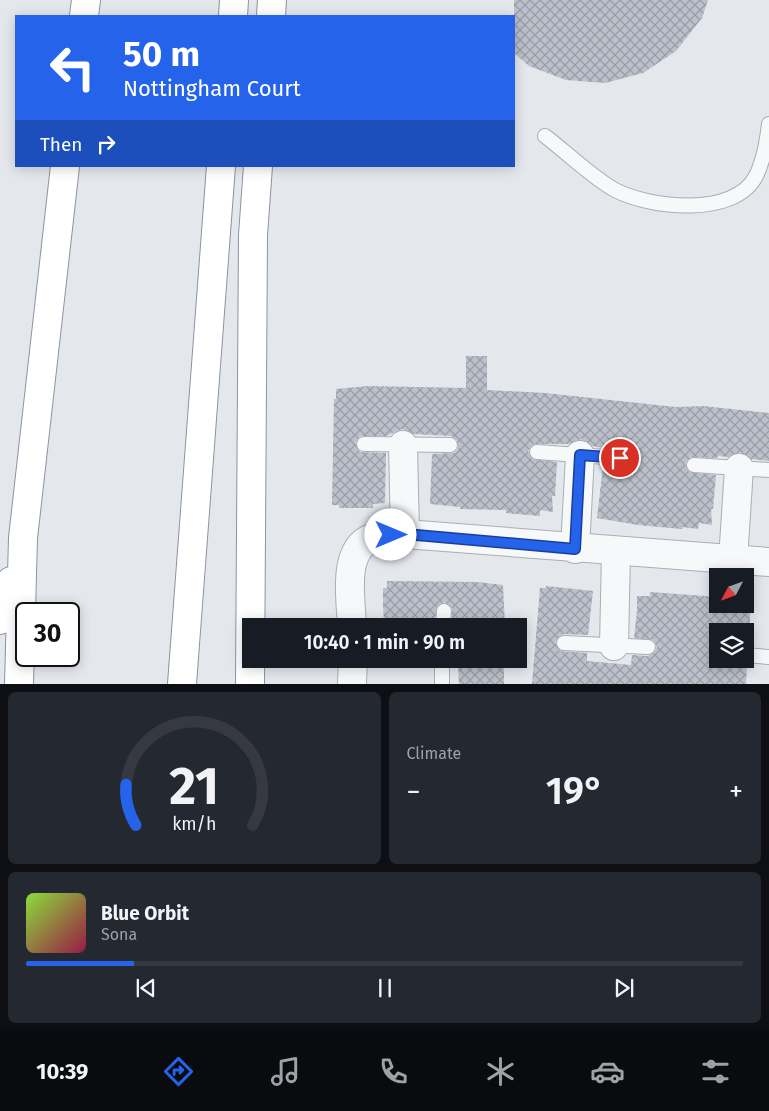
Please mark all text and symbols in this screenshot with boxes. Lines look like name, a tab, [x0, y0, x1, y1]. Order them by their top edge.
text: 50 m	[123, 33, 200, 75]
icon: left	[40, 35, 105, 100]
text: Nottingham Court	[123, 75, 301, 102]
icon: right	[92, 130, 120, 158]
text: Then	[40, 133, 82, 156]
pin	[599, 437, 641, 479]
icon: arrive	[606, 444, 634, 472]
position arrow	[364, 508, 416, 560]
north arrow	[709, 568, 754, 612]
map controls	[709, 568, 754, 668]
speed limit sign: 30	[15, 602, 80, 667]
button: layers	[709, 623, 754, 668]
text: 10:40 · 1 min · 90 m	[304, 631, 465, 654]
text: Climate	[407, 744, 461, 763]
text: 21	[169, 755, 219, 818]
text: 19°	[546, 768, 604, 814]
text: −	[407, 775, 421, 808]
text: +	[729, 775, 743, 808]
text: km/h	[172, 813, 216, 835]
text: Blue Orbit	[101, 902, 189, 925]
text: Sona	[101, 925, 137, 944]
icon: previous	[132, 974, 160, 1002]
icon: pause	[371, 974, 399, 1002]
icon: next	[610, 974, 638, 1002]
icon: directions	[161, 1054, 196, 1089]
icon: music	[268, 1054, 303, 1089]
icon: phone	[376, 1054, 411, 1089]
icon: climate	[483, 1054, 518, 1089]
icon: car	[590, 1054, 625, 1089]
icon: filters	[698, 1054, 733, 1089]
text: 10:39	[36, 1058, 88, 1085]

